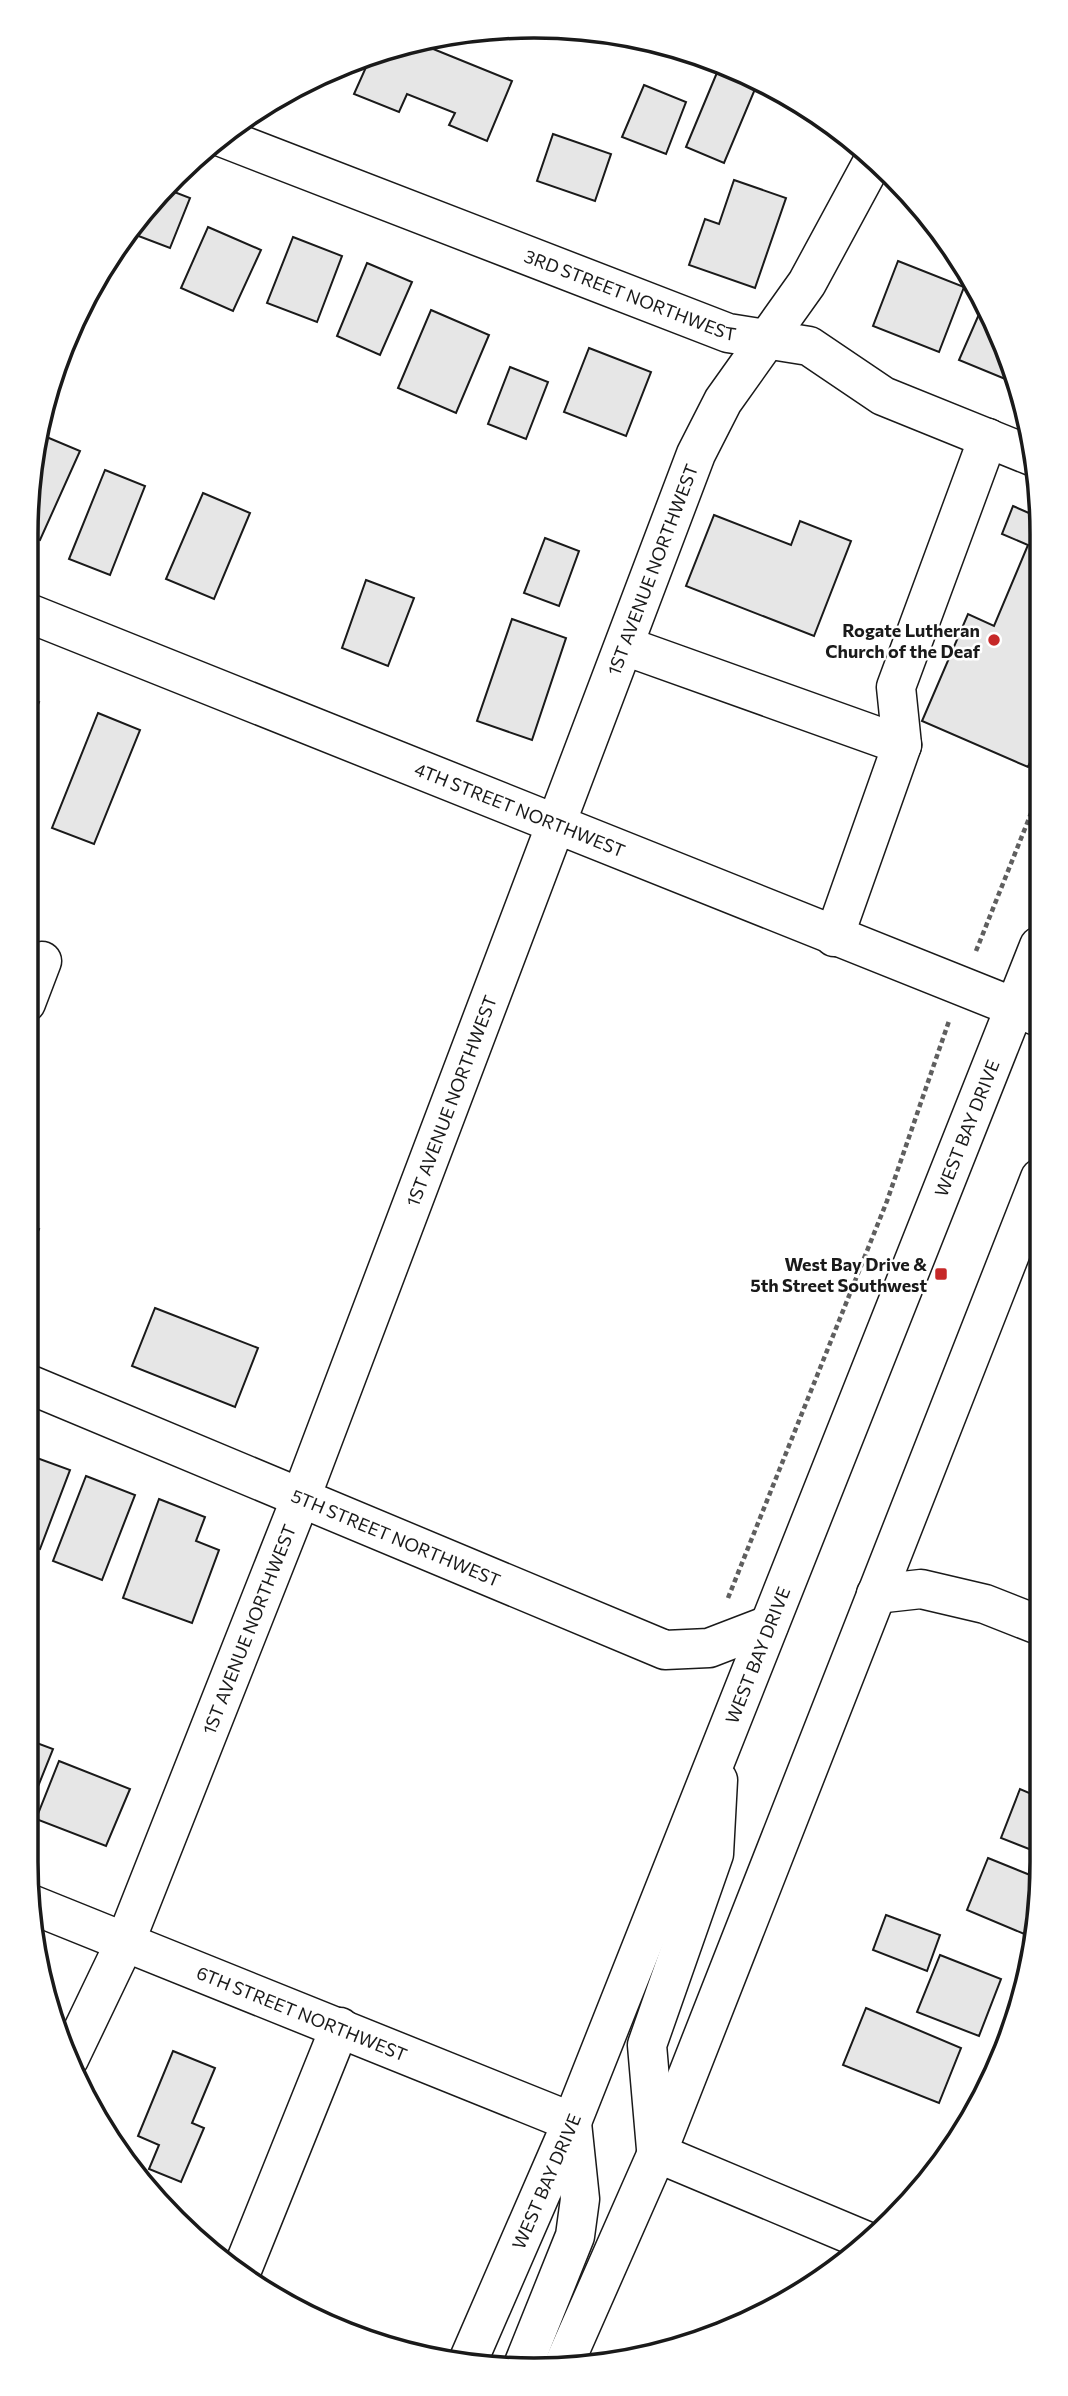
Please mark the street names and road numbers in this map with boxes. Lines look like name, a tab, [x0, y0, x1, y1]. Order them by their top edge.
street label: 3RD STREET NORTHWEST	[521, 244, 738, 345]
street label: 1ST AVENUE NORTHWEST	[602, 461, 702, 678]
street label: 4TH STREET NORTHWEST	[412, 758, 628, 861]
street label: 1ST AVENUE NORTHWEST	[401, 992, 501, 1209]
street label: WEST BAY DRIVE	[930, 1057, 1004, 1200]
street label: 5TH STREET NORTHWEST	[288, 1484, 504, 1591]
street label: 1ST AVENUE NORTHWEST	[197, 1521, 300, 1738]
street label: WEST BAY DRIVE	[720, 1583, 794, 1727]
street label: 6TH STREET NORTHWEST	[194, 1961, 411, 2066]
street label: WEST BAY DRIVE	[507, 2110, 585, 2252]

